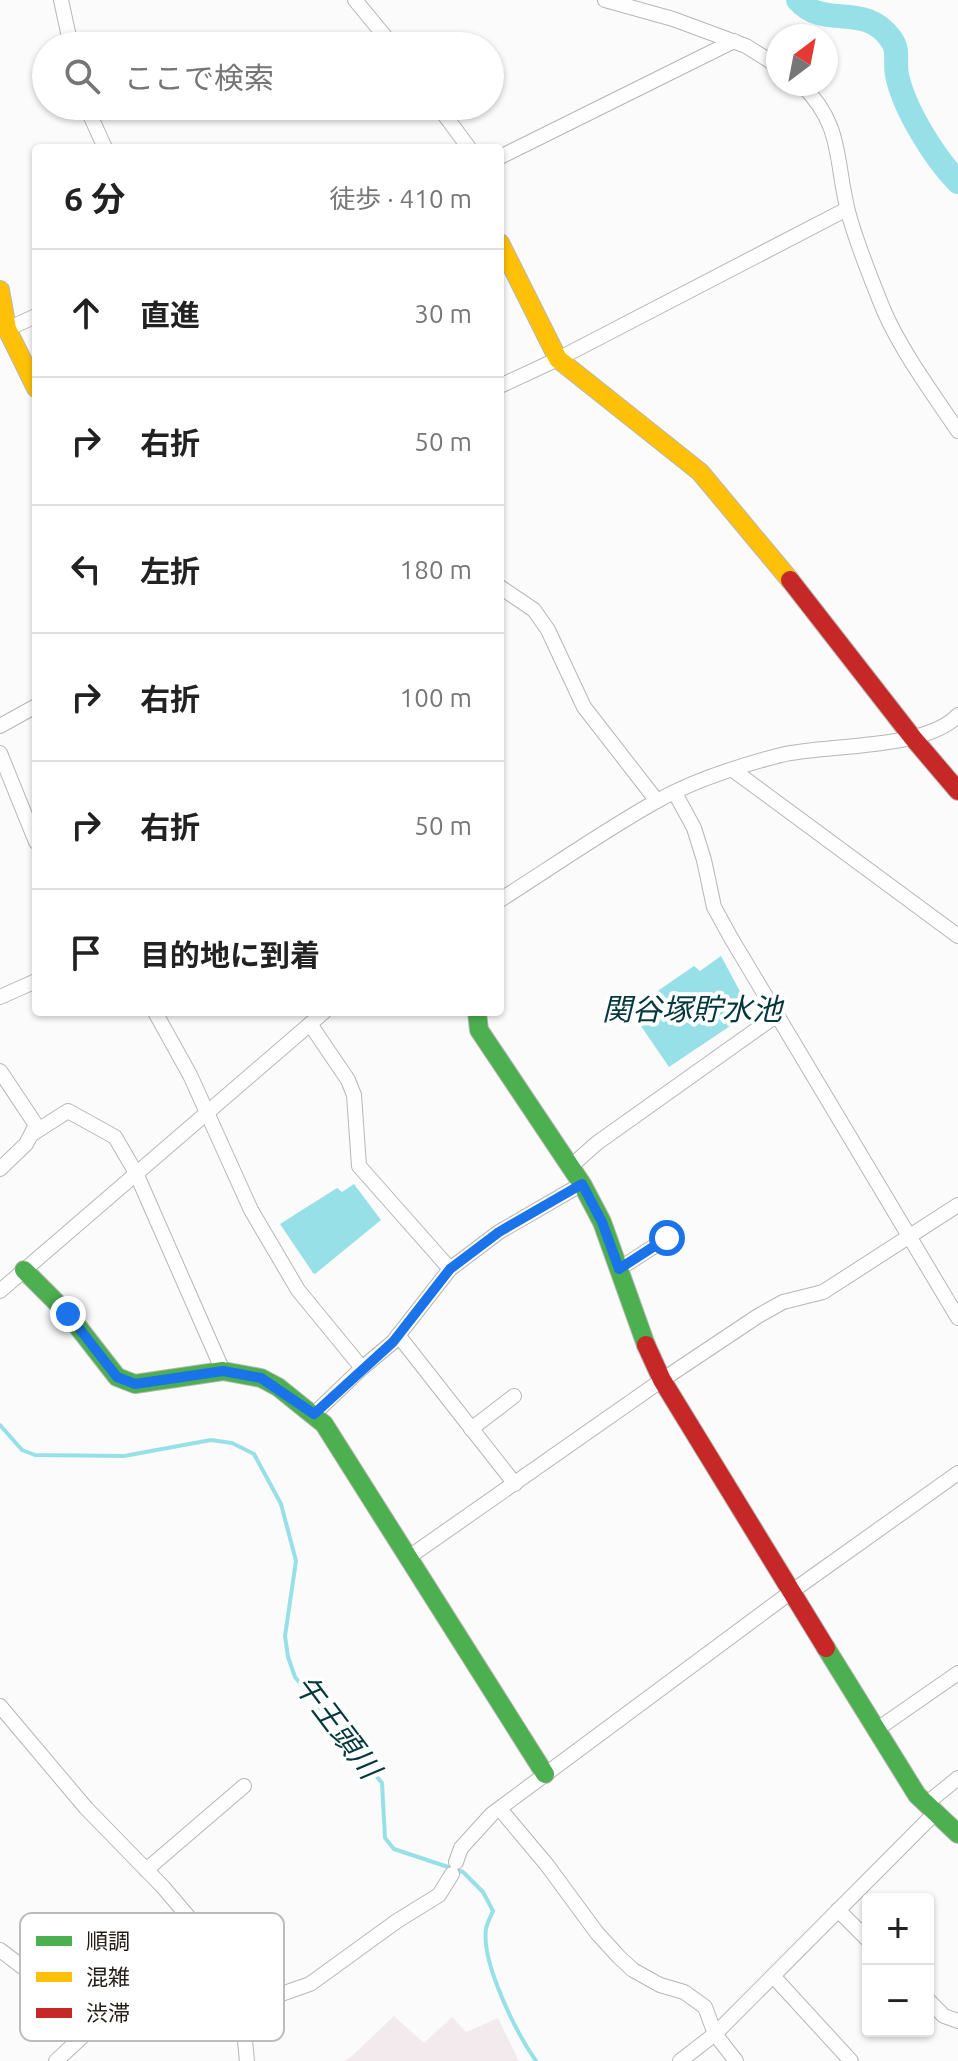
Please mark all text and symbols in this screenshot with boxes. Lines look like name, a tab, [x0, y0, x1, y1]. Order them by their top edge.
north arrow	[766, 24, 838, 96]
search box	[32, 32, 504, 120]
icon: search	[60, 54, 104, 98]
text: ここで検索	[124, 61, 274, 95]
text: 6 分	[64, 179, 125, 217]
text: 徒歩 · 410 m	[329, 184, 472, 213]
icon: ahead	[64, 291, 108, 335]
text: 直進	[140, 298, 200, 332]
text: 30 m	[414, 299, 472, 328]
icon: right	[64, 419, 108, 463]
text: 右折	[140, 426, 200, 460]
text: 50 m	[414, 427, 472, 456]
icon: left	[64, 547, 108, 591]
text: 左折	[140, 554, 200, 588]
text: 180 m	[400, 555, 472, 584]
icon: right	[64, 675, 108, 719]
text: 右折	[140, 682, 200, 716]
text: 100 m	[400, 683, 472, 712]
icon: right	[64, 803, 108, 847]
text: 右折	[140, 810, 200, 844]
text: 50 m	[414, 811, 472, 840]
icon: arrive	[64, 931, 108, 975]
text: 目的地に到着	[140, 938, 320, 972]
water label: 関谷塚貯水池	[602, 992, 785, 1026]
route start	[649, 1220, 685, 1256]
route end	[50, 1296, 86, 1332]
water label: 午王頭川	[288, 1668, 389, 1787]
map controls	[862, 1893, 934, 2037]
button: +	[862, 1893, 934, 1965]
legend	[20, 1913, 284, 2041]
text: 順調	[86, 1928, 130, 1953]
text: 混雑	[86, 1964, 130, 1989]
button: −	[862, 1965, 934, 2037]
text: 渋滞	[86, 2000, 130, 2025]

